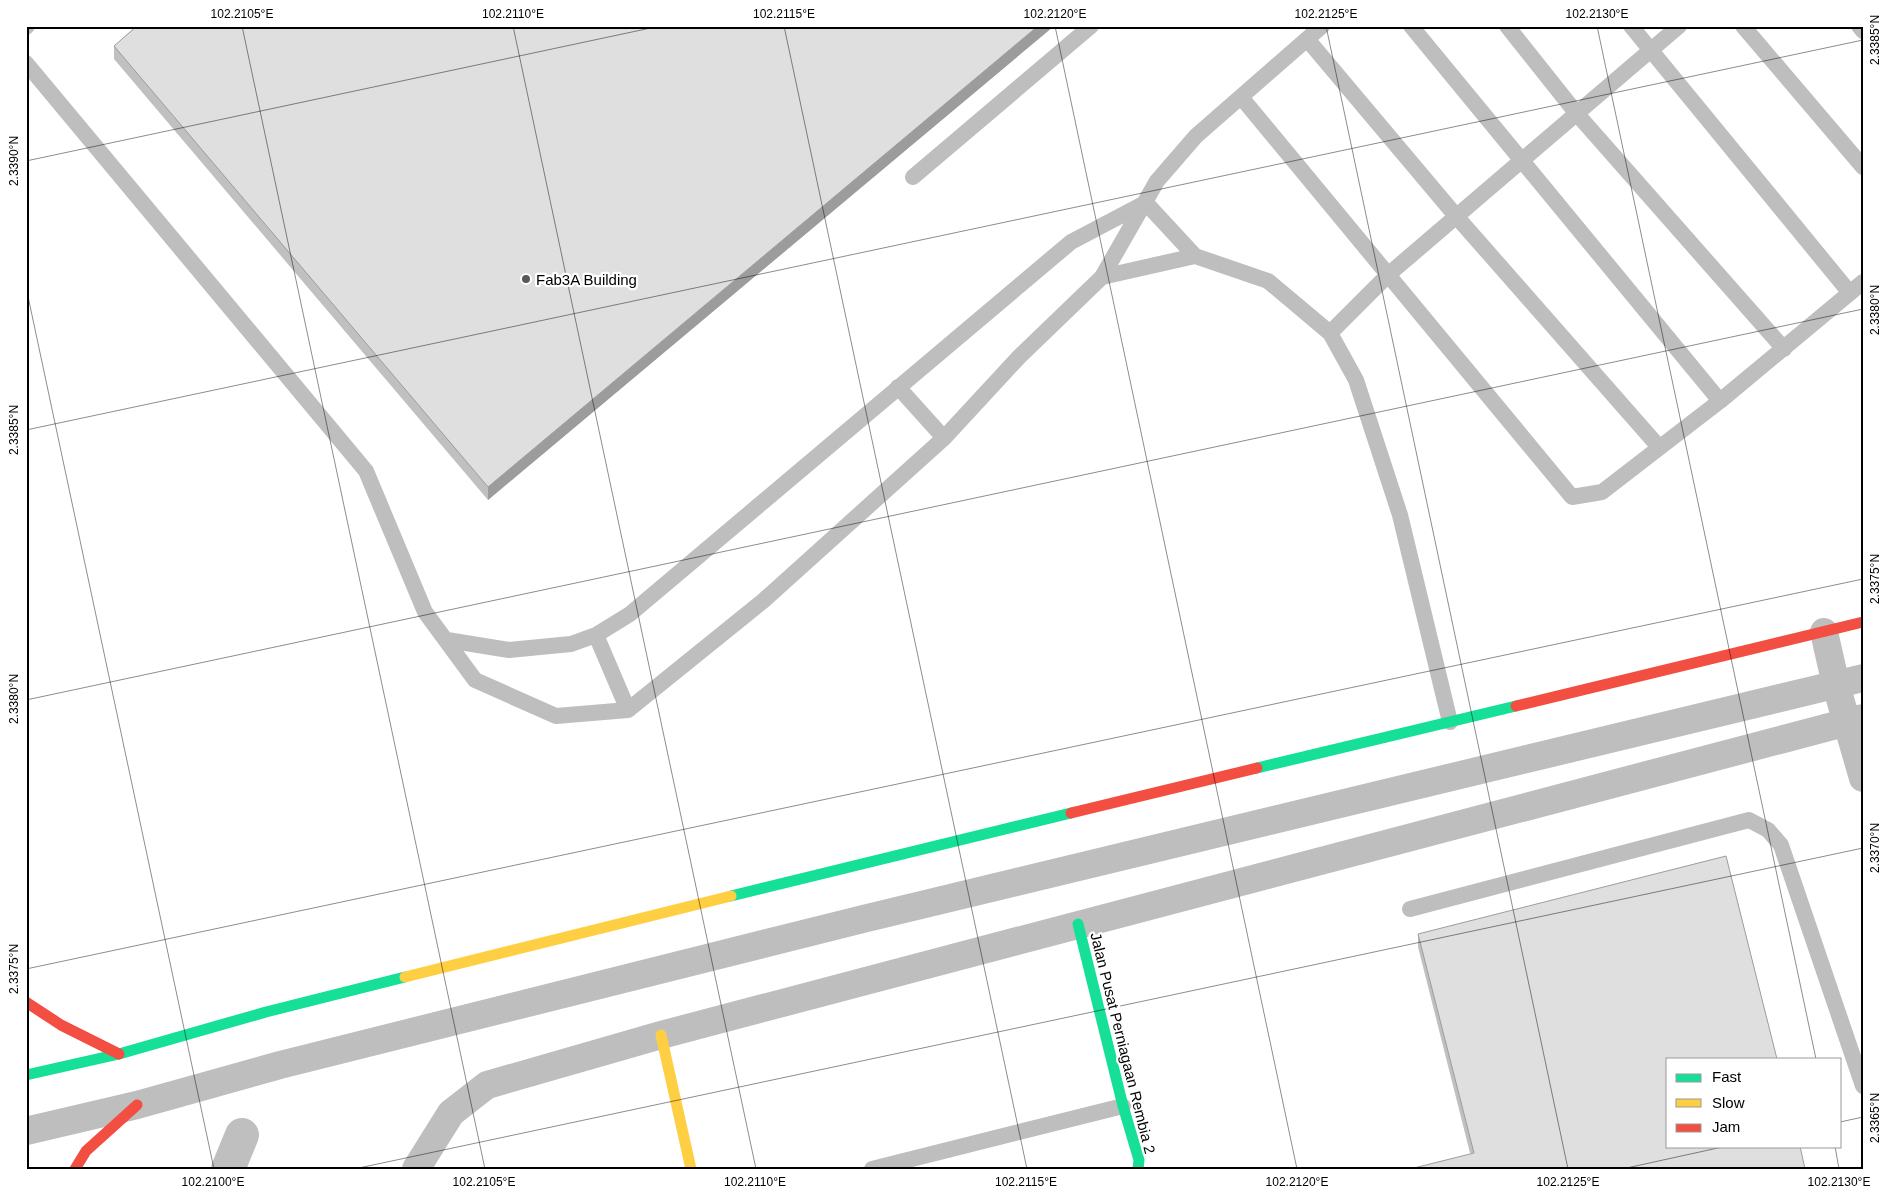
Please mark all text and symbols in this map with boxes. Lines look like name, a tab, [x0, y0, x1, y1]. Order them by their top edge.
text: 102.2105°E	[211, 7, 273, 21]
text: 102.2110°E	[482, 7, 544, 21]
text: 102.2115°E	[753, 7, 815, 21]
text: 102.2120°E	[1024, 7, 1086, 21]
text: 102.2125°E	[1295, 7, 1357, 21]
text: 102.2130°E	[1566, 7, 1628, 21]
text: 2.3385°N	[1868, 15, 1882, 65]
text: 2.3390°N	[7, 136, 21, 186]
place label: Fab3A Building	[536, 271, 637, 288]
marker: Fab3A Building	[520, 273, 532, 285]
text: 2.3380°N	[1868, 285, 1882, 335]
text: 2.3385°N	[7, 405, 21, 455]
text: 2.3375°N	[1868, 554, 1882, 604]
text: 2.3380°N	[7, 674, 21, 724]
text: 2.3370°N	[1868, 823, 1882, 873]
street label: Jalan Pusat Perniagaan Rembia 2	[1087, 930, 1159, 1156]
text: 2.3375°N	[7, 944, 21, 994]
legend	[1666, 1058, 1842, 1148]
text: Fast	[1712, 1068, 1742, 1085]
text: 2.3365°N	[1868, 1093, 1882, 1143]
text: Slow	[1712, 1094, 1745, 1111]
text: Jam	[1712, 1118, 1740, 1135]
text: 102.2100°E	[182, 1175, 244, 1189]
text: 102.2105°E	[453, 1175, 515, 1189]
text: 102.2110°E	[724, 1175, 786, 1189]
text: 102.2115°E	[995, 1175, 1057, 1189]
text: 102.2120°E	[1266, 1175, 1328, 1189]
text: 102.2125°E	[1537, 1175, 1599, 1189]
text: 102.2130°E	[1808, 1175, 1870, 1189]

